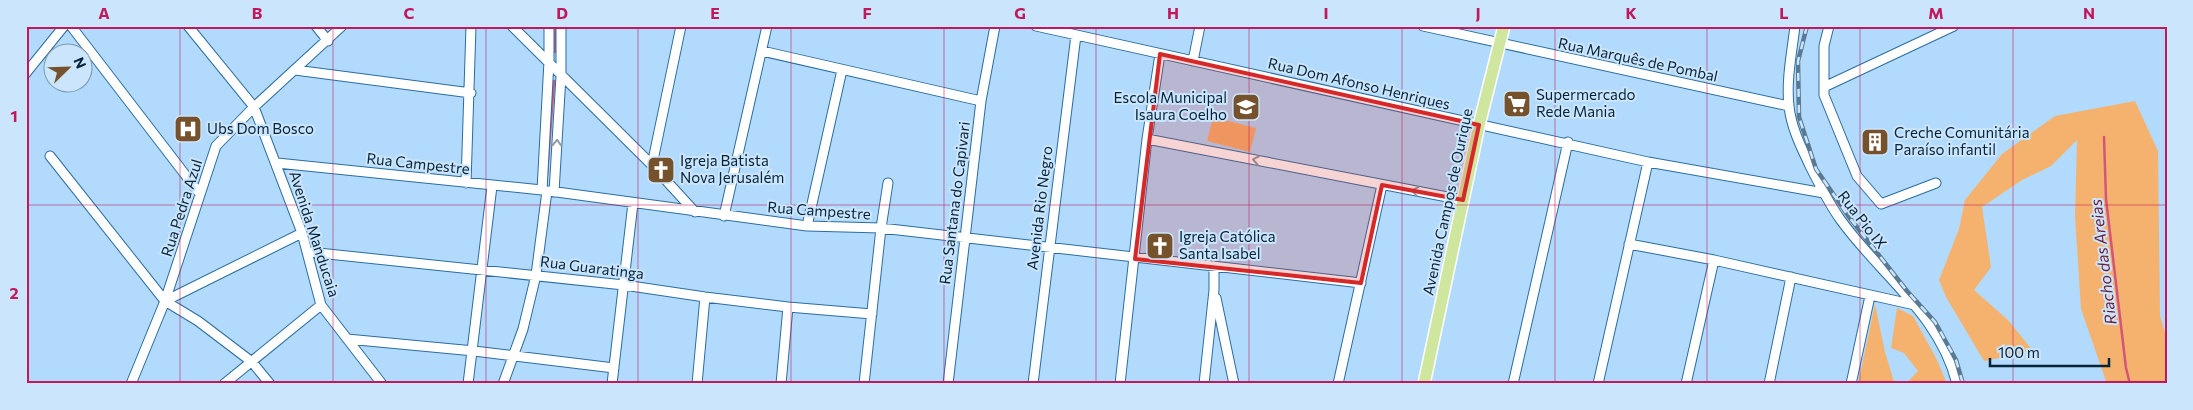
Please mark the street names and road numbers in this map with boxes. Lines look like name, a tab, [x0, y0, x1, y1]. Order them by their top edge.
street label: Rua Marquês de Pombal	[1557, 33, 1720, 85]
street label: Rua Dom Afonso Henriques	[1266, 53, 1452, 113]
street label: Avenida Campos de Ourique	[1418, 107, 1476, 297]
street label: Rua Santana do Capivari	[935, 120, 973, 285]
street label: Avenida Rio Negro	[1022, 145, 1056, 271]
street label: Rua Campestre	[366, 149, 471, 177]
street label: Rua Pedra Azul	[157, 157, 205, 259]
street label: Avenida Manducaia	[286, 168, 344, 299]
street label: Rua Pio IX	[1835, 187, 1891, 252]
street label: Rua Campestre	[767, 197, 871, 223]
street label: Rua Guaratinga	[539, 252, 645, 282]

